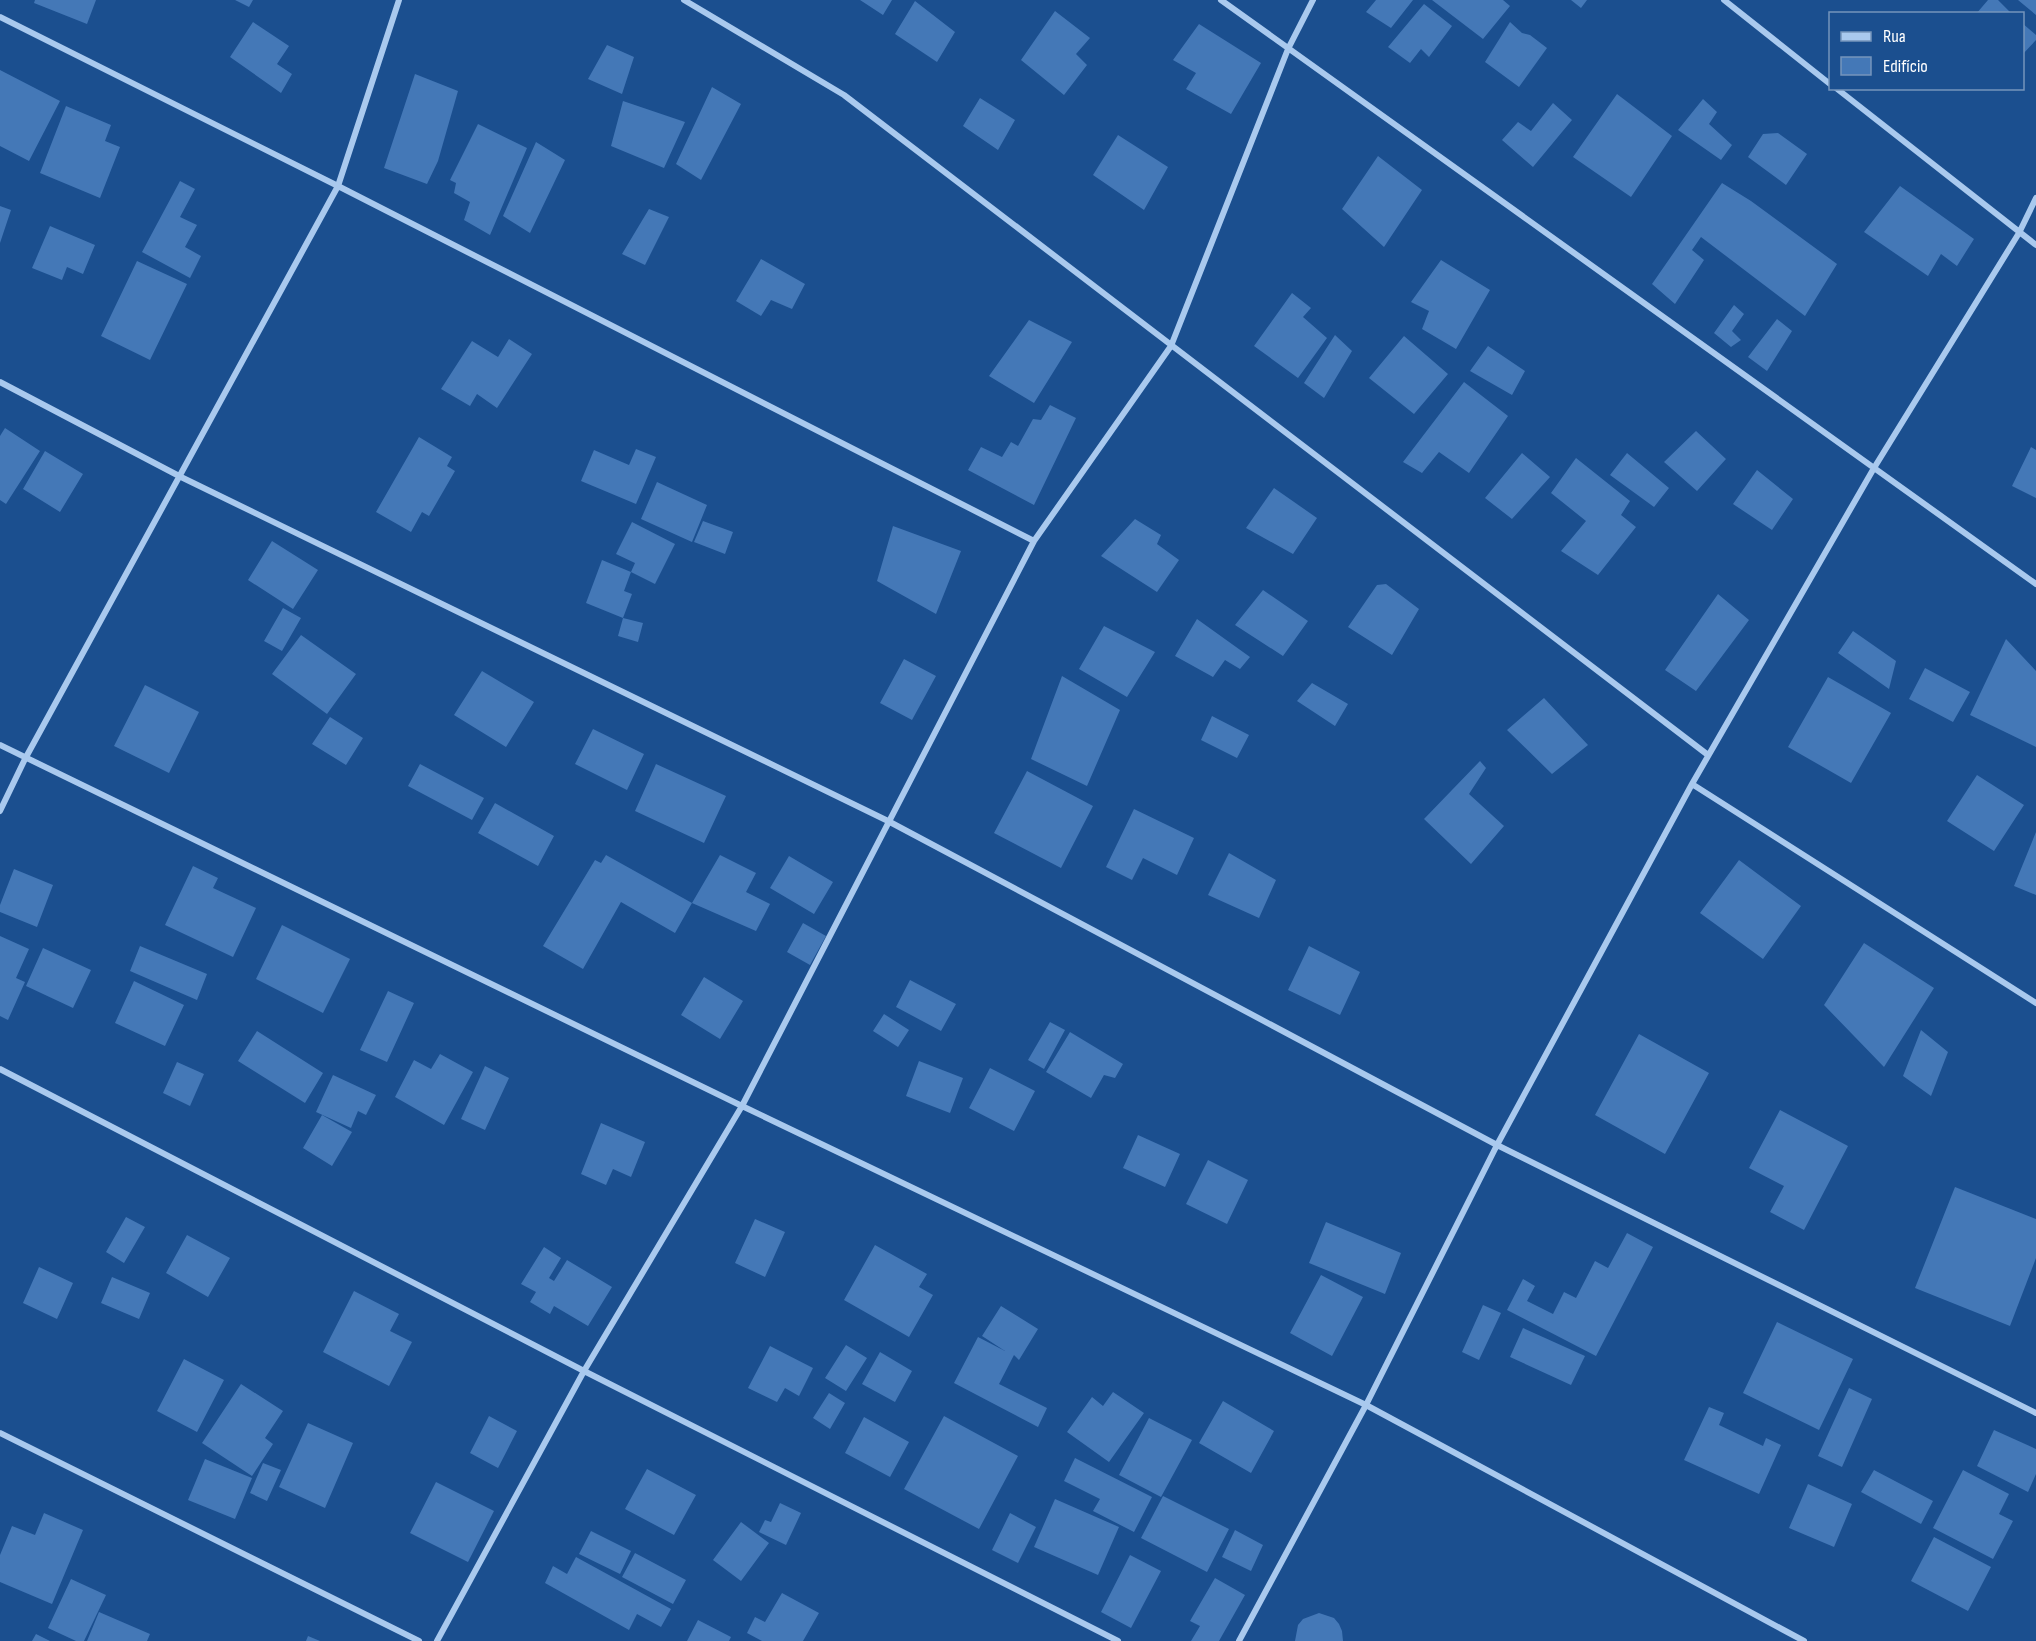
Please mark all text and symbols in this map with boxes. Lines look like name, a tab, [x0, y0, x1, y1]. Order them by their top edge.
legend	[1829, 12, 2024, 90]
text: Rua	[1883, 26, 1906, 47]
text: Edifício	[1883, 56, 1928, 77]

